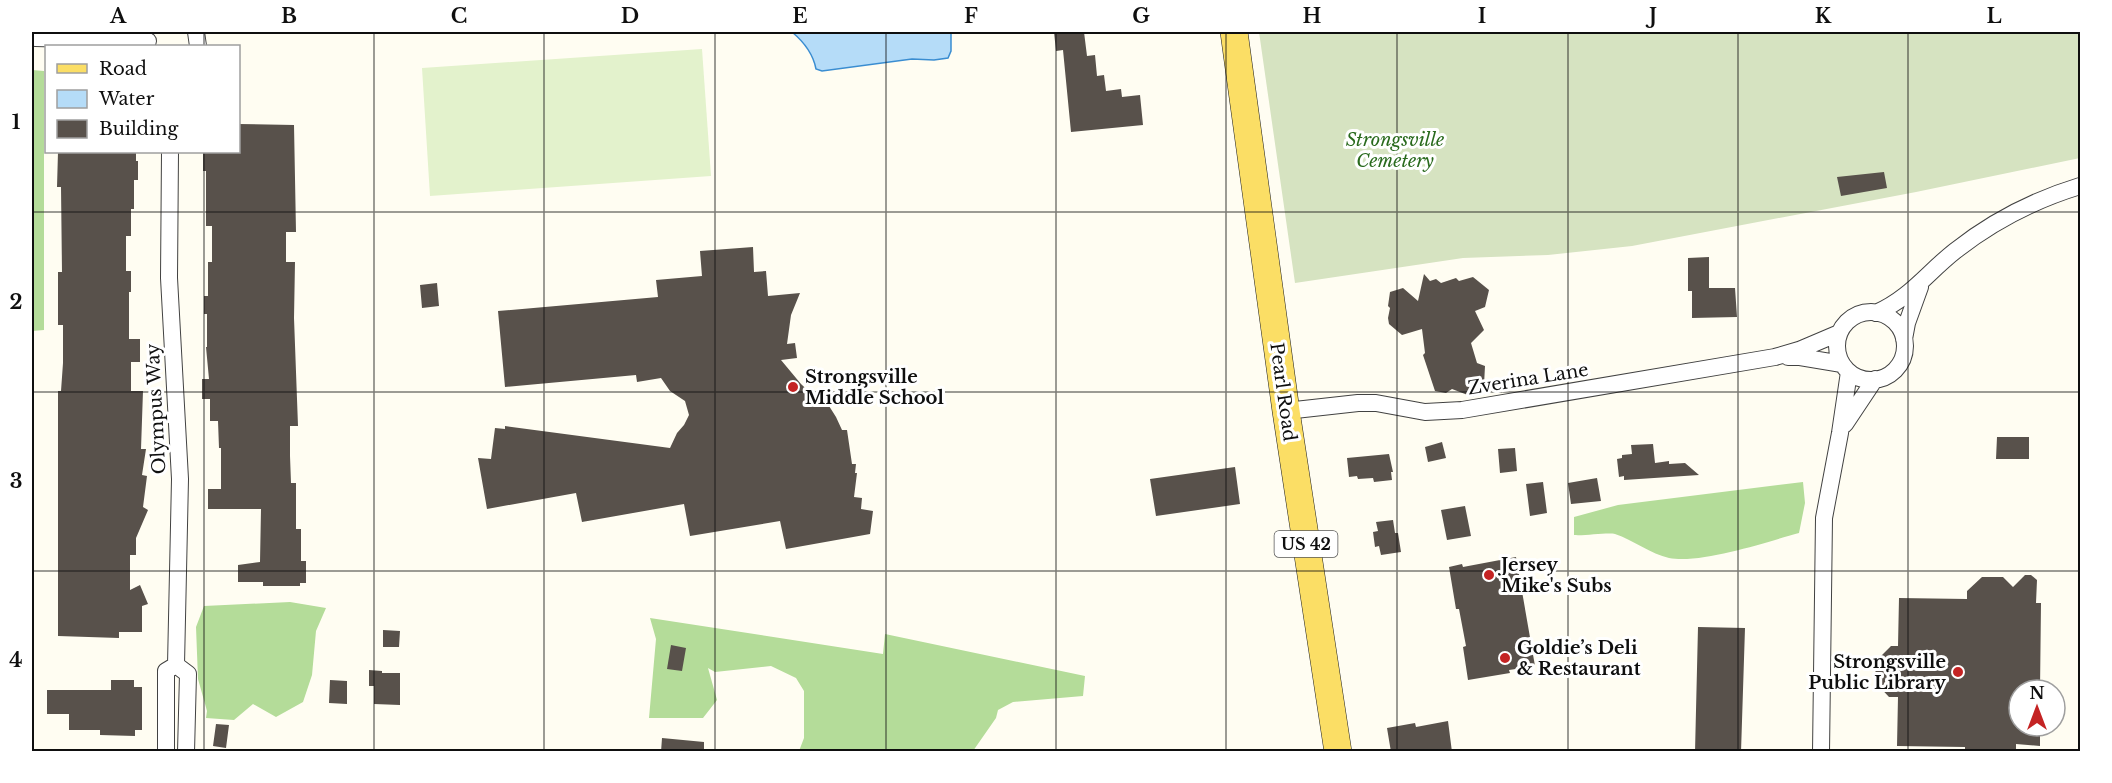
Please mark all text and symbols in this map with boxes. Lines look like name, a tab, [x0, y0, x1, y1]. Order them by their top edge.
text: A	[109, 4, 127, 28]
text: B	[281, 4, 297, 28]
text: C	[451, 4, 467, 28]
text: D	[621, 4, 639, 28]
text: E	[792, 4, 808, 28]
text: F	[964, 4, 978, 28]
text: G	[1132, 4, 1150, 28]
text: H	[1303, 4, 1322, 28]
text: I	[1478, 4, 1486, 28]
text: J	[1645, 4, 1657, 28]
text: K	[1815, 4, 1832, 28]
text: L	[1986, 4, 2002, 28]
legend	[45, 45, 240, 153]
text: Road	[99, 58, 147, 80]
text: Water	[98, 88, 155, 110]
text: 1	[12, 110, 21, 134]
text: Building	[99, 118, 178, 140]
park label: Strongsville Cemetery	[1346, 129, 1444, 172]
text: 2	[9, 290, 23, 314]
street label: Pearl Road	[1265, 341, 1301, 443]
street label: Olympus Way	[142, 343, 170, 475]
street label: Zverina Lane	[1466, 359, 1590, 399]
place label: Strongsville Middle School	[805, 366, 944, 409]
marker: Strongsville Middle School	[786, 380, 800, 394]
text: 3	[10, 469, 22, 493]
road number: US 42	[1274, 531, 1338, 557]
place label: Jersey Mike's Subs	[1497, 554, 1612, 597]
marker: Jersey Mike's Subs	[1482, 568, 1496, 582]
place label: Goldie’s Deli & Restaurant	[1517, 637, 1641, 680]
text: 4	[9, 648, 23, 672]
marker: Goldie’s Deli & Restaurant	[1498, 651, 1512, 665]
place label: Strongsville Public Library	[1808, 651, 1946, 694]
marker: Strongsville Public Library	[1951, 665, 1965, 679]
north arrow	[2007, 678, 2067, 738]
text: N	[2029, 683, 2045, 703]

